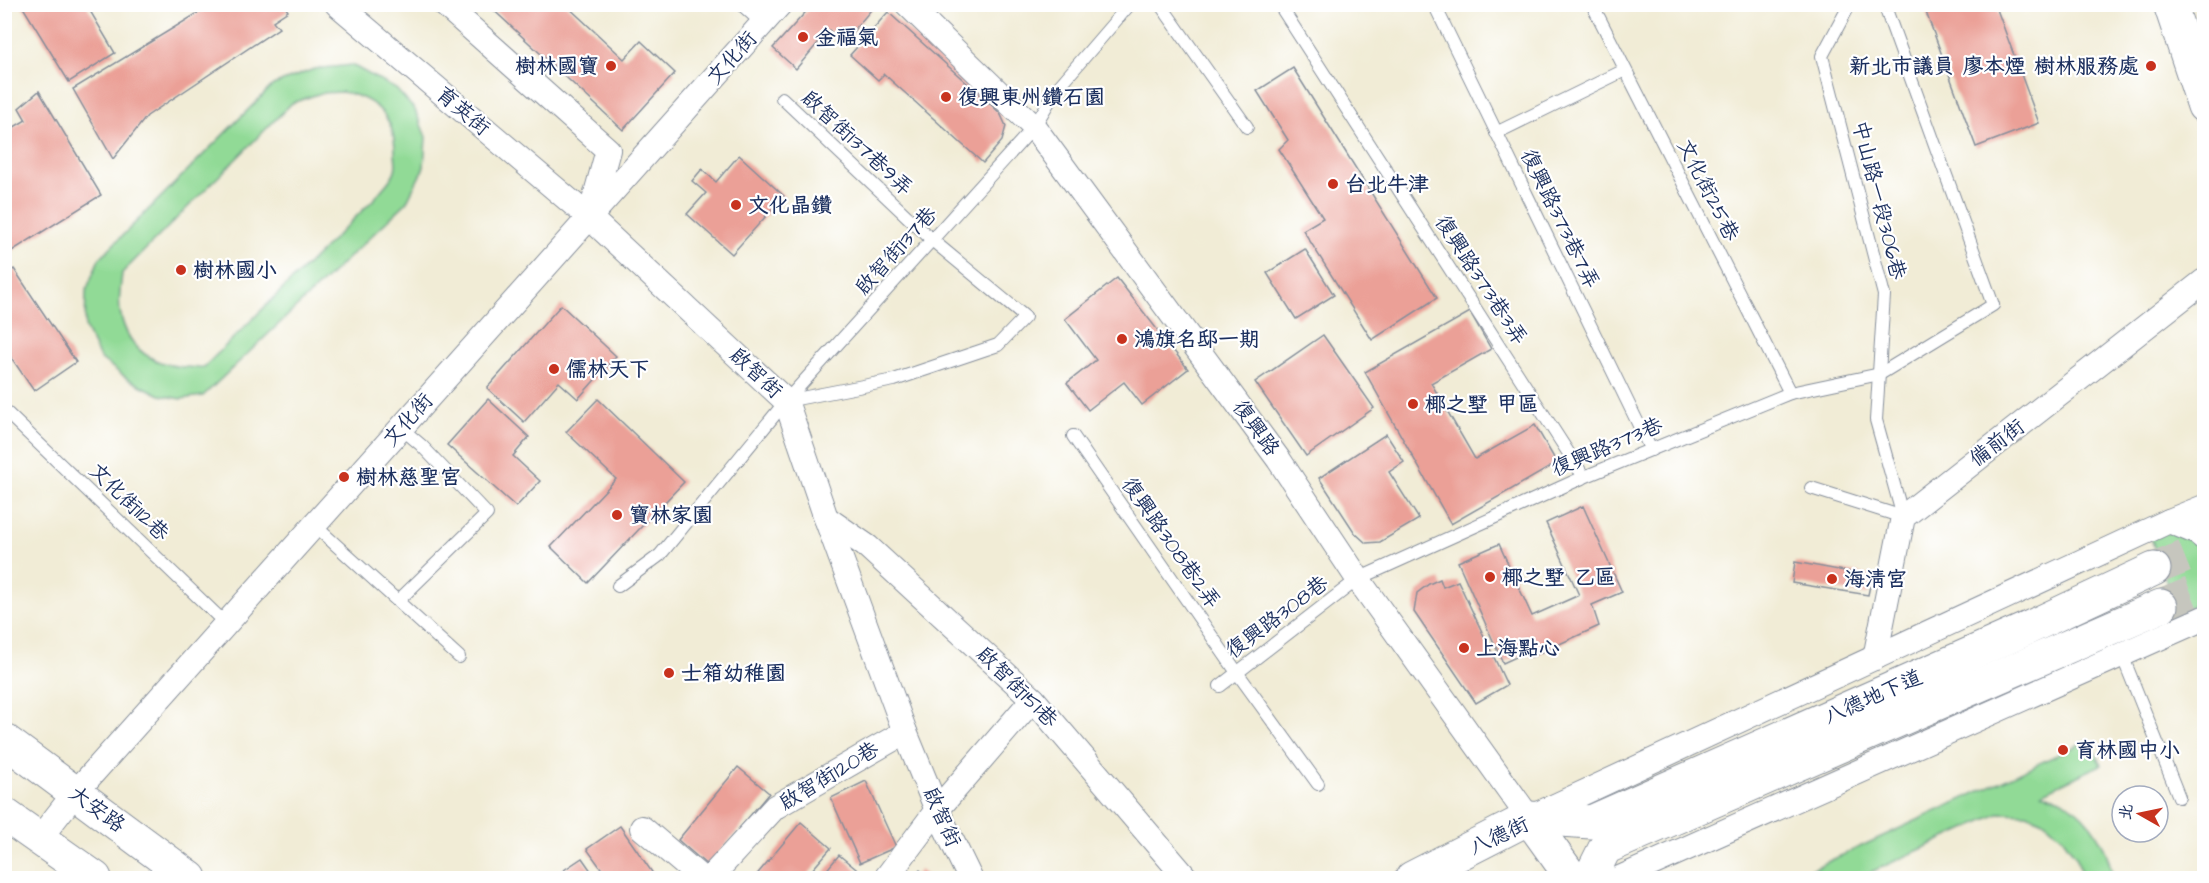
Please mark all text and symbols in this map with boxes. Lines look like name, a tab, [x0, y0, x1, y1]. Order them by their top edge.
place label: 金福氣	[815, 23, 878, 52]
street label: 文化街	[700, 25, 764, 91]
marker: 金福氣	[796, 30, 810, 44]
place label: 樹林國寶	[515, 52, 599, 81]
place label: 新北市議員 廖本煙 樹林服務處	[1849, 52, 2139, 81]
marker: 樹林國寶	[604, 59, 618, 73]
marker: 新北市議員 廖本煙 樹林服務處	[2144, 59, 2158, 73]
street label: 育英街	[430, 80, 496, 142]
place label: 復興東州鑽石園	[958, 83, 1105, 112]
street label: 啟智街137巷9弄	[795, 84, 919, 202]
marker: 復興東州鑽石園	[939, 90, 953, 104]
street label: 中山路一段306巷	[1845, 117, 1913, 283]
street label: 文化街25巷	[1670, 134, 1746, 246]
street label: 復興路373巷7弄	[1514, 144, 1606, 294]
place label: 台北牛津	[1345, 170, 1429, 199]
marker: 台北牛津	[1326, 177, 1340, 191]
place label: 文化晶鑽	[748, 191, 832, 220]
marker: 文化晶鑽	[729, 198, 743, 212]
street label: 啟智街137巷	[848, 200, 944, 302]
street label: 復興路373巷3弄	[1428, 209, 1534, 351]
place label: 樹林國小	[193, 256, 277, 285]
marker: 樹林國小	[174, 263, 188, 277]
place label: 鴻旗名邸一期	[1134, 325, 1260, 354]
marker: 鴻旗名邸一期	[1115, 332, 1129, 346]
street label: 啟智街	[723, 341, 789, 405]
place label: 儒林天下	[566, 355, 650, 384]
marker: 儒林天下	[547, 362, 561, 376]
street label: 文化街	[376, 387, 440, 453]
place label: 椰之墅 甲區	[1425, 390, 1538, 419]
street label: 復興路	[1226, 394, 1286, 462]
marker: 椰之墅 甲區	[1406, 397, 1420, 411]
street label: 復興路373巷	[1547, 411, 1667, 483]
street label: 備前街	[1963, 412, 2031, 474]
street label: 文化街112巷	[82, 456, 176, 548]
place label: 樹林慈聖宮	[356, 463, 461, 492]
marker: 樹林慈聖宮	[337, 470, 351, 484]
street label: 復興路308巷2弄	[1115, 471, 1227, 615]
place label: 寶林家園	[629, 501, 713, 530]
marker: 寶林家園	[610, 508, 624, 522]
place label: 椰之墅 乙區	[1502, 563, 1615, 592]
place label: 海清宮	[1844, 565, 1907, 594]
street label: 復興路308巷	[1220, 569, 1334, 665]
marker: 椰之墅 乙區	[1483, 570, 1497, 584]
marker: 海清宮	[1825, 572, 1839, 586]
place label: 上海點心	[1476, 634, 1560, 663]
street label: 啟智街151巷	[970, 640, 1064, 734]
marker: 上海點心	[1457, 641, 1471, 655]
place label: 士箱幼稚園	[681, 659, 786, 688]
street label: 八德地下道	[1819, 662, 1927, 732]
marker: 士箱幼稚園	[662, 666, 676, 680]
street label: 啟智街120巷	[774, 735, 884, 817]
place label: 育林國中小	[2075, 736, 2180, 765]
marker: 育林國中小	[2056, 743, 2070, 757]
street label: 大安路	[63, 779, 131, 839]
street label: 啟智街	[916, 782, 968, 852]
north arrow	[2110, 784, 2170, 844]
text: 北	[2114, 802, 2138, 821]
street label: 八德街	[1464, 810, 1534, 862]

